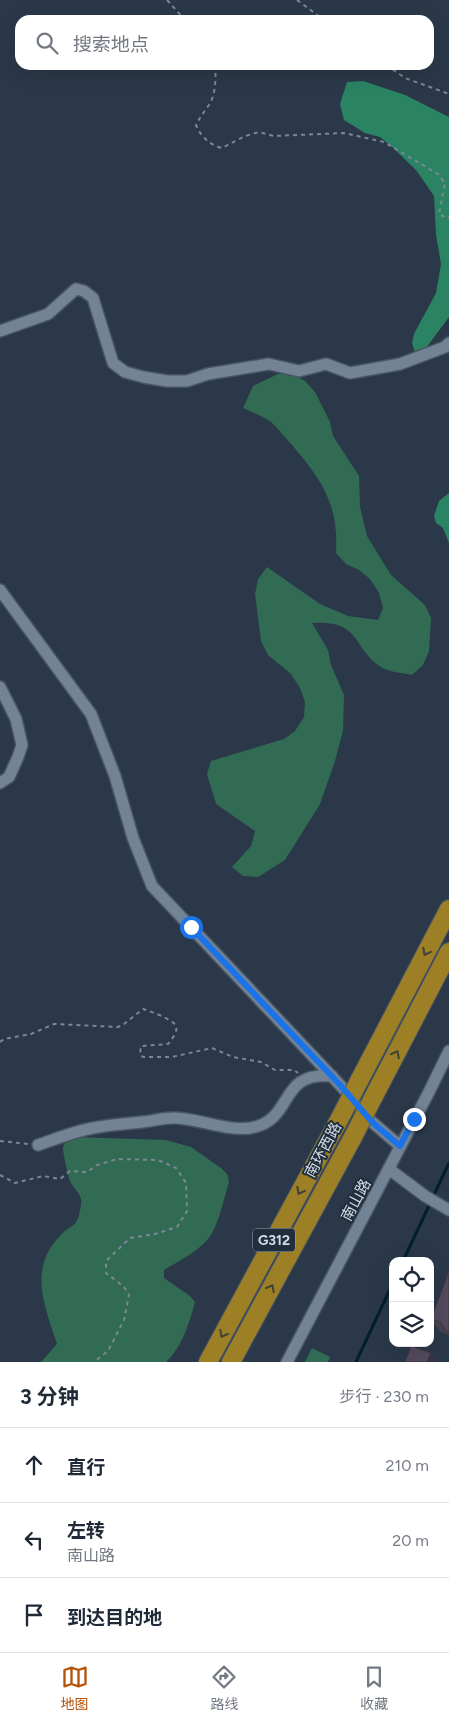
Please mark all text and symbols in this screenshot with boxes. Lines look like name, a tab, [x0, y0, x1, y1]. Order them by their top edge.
search box	[15, 15, 434, 70]
icon: search	[33, 29, 61, 57]
text: 搜索地点	[73, 33, 149, 56]
route start	[180, 916, 203, 939]
one-way arrow	[423, 947, 433, 956]
one-way arrow	[390, 1051, 400, 1060]
route end	[403, 1108, 426, 1131]
street label: 南环西路	[301, 1119, 345, 1181]
street label: 南山路	[337, 1176, 375, 1224]
one-way arrow	[297, 1186, 307, 1195]
road number: G312	[253, 1228, 295, 1252]
map controls	[389, 1257, 434, 1347]
button: locate	[389, 1257, 434, 1302]
one-way arrow	[265, 1285, 275, 1294]
button: layers	[389, 1302, 434, 1347]
one-way arrow	[219, 1329, 229, 1338]
text: 3 分钟	[20, 1384, 79, 1409]
text: 步行 · 230 m	[340, 1387, 429, 1406]
icon: ahead	[20, 1451, 48, 1479]
text: 直行	[67, 1456, 105, 1479]
text: 210 m	[386, 1456, 429, 1475]
text: 左转	[67, 1519, 105, 1542]
icon: left	[20, 1526, 48, 1554]
text: 20 m	[392, 1531, 429, 1550]
text: 南山路	[67, 1546, 115, 1565]
icon: arrive	[20, 1601, 48, 1629]
text: 到达目的地	[67, 1606, 162, 1629]
tab: 地图	[61, 1663, 89, 1713]
tab: 路线	[210, 1663, 238, 1713]
tab: 收藏	[360, 1663, 388, 1713]

